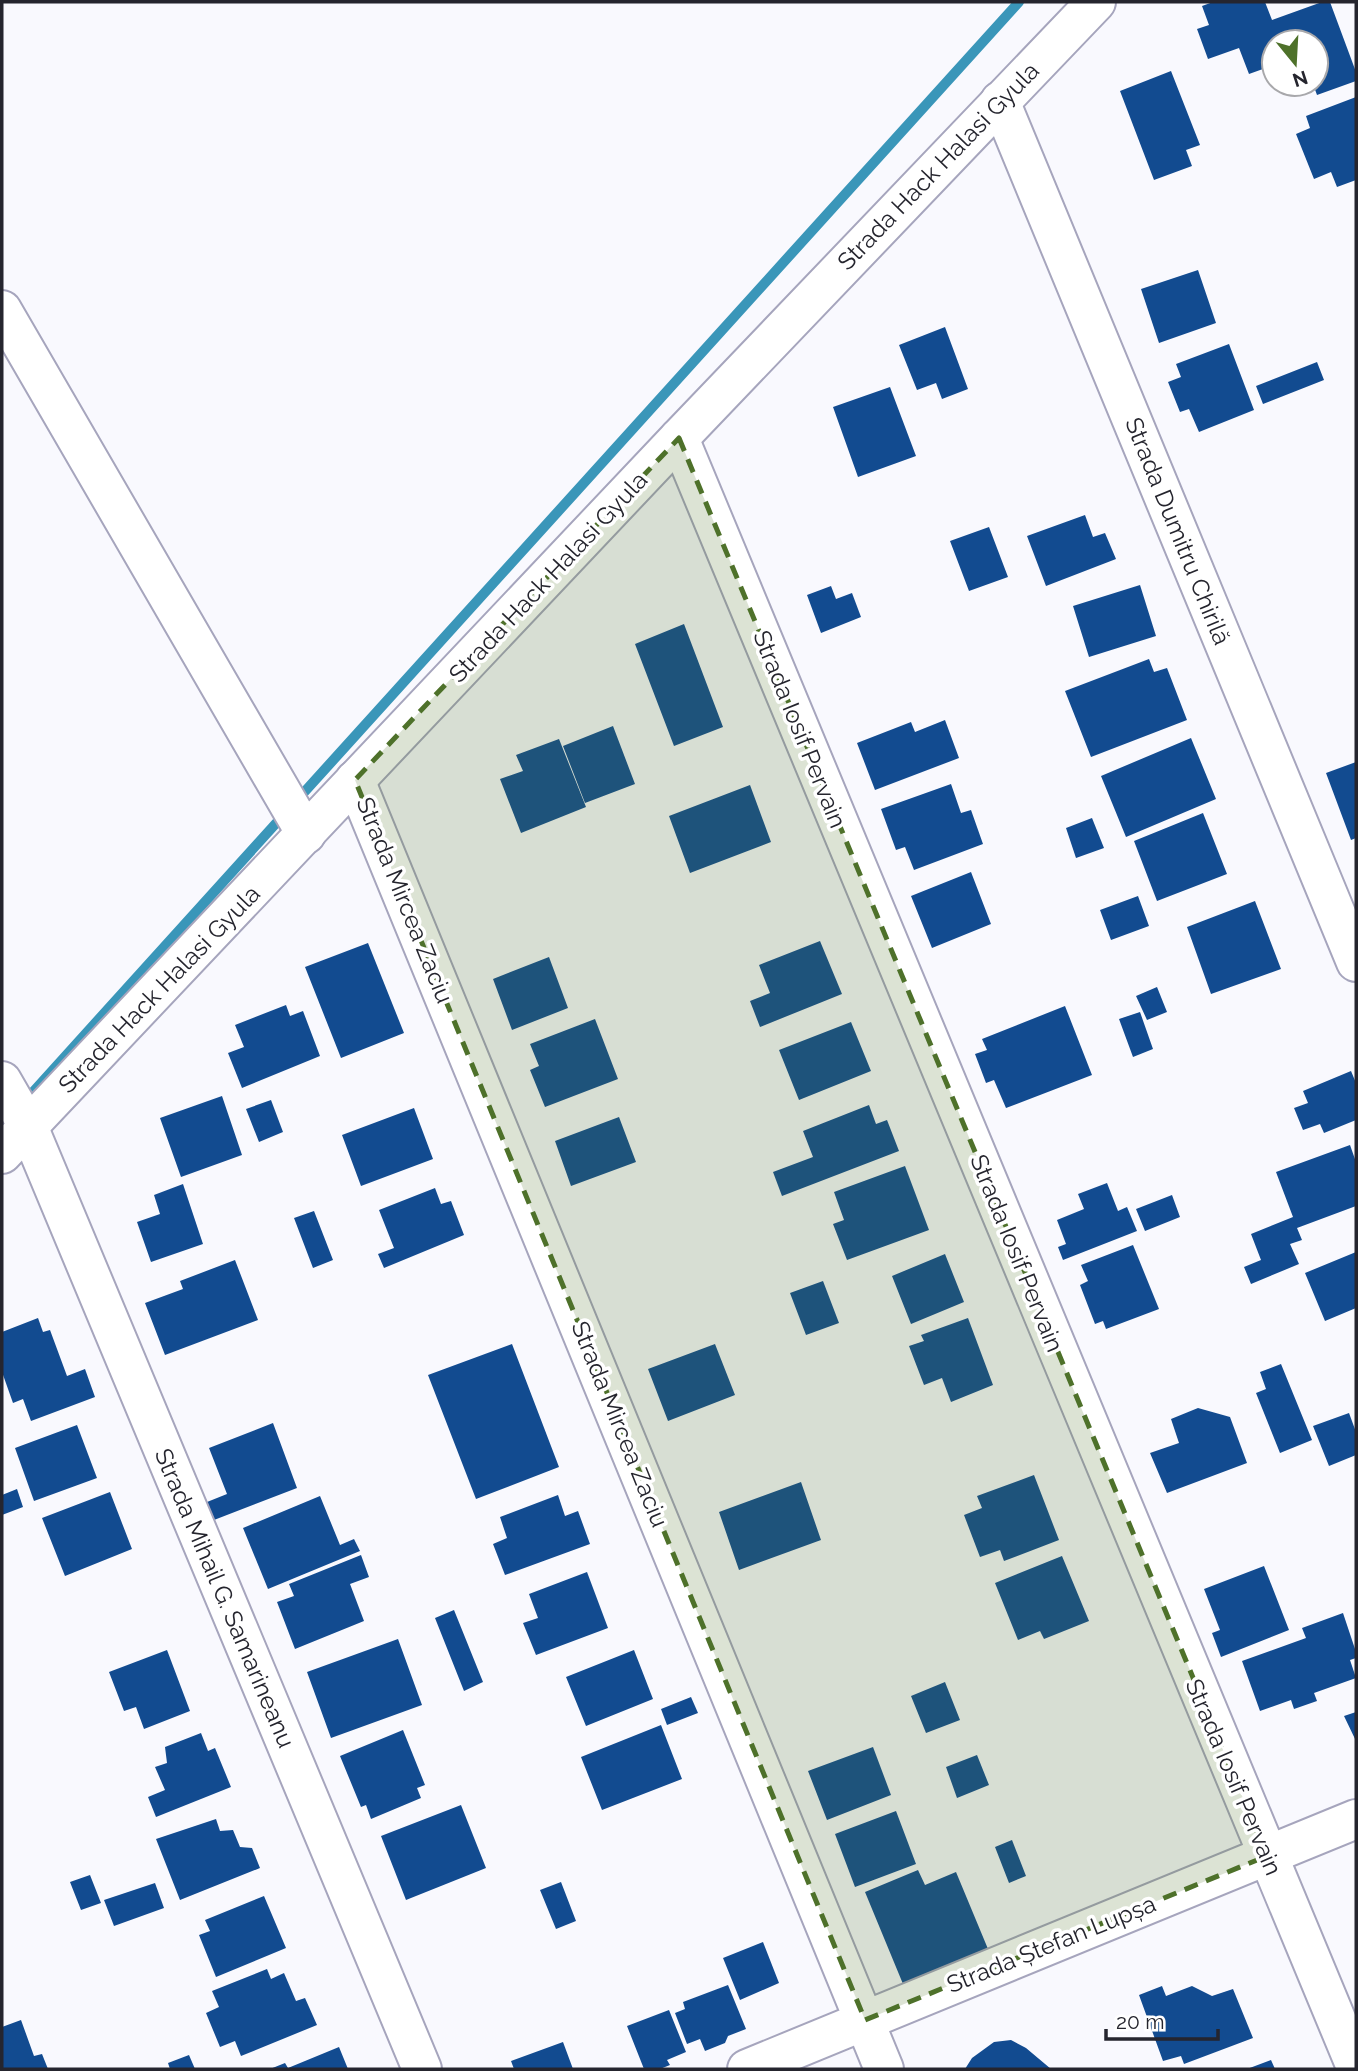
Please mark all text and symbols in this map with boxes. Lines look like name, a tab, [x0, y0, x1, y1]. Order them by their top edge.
north arrow	[1260, 28, 1330, 98]
street label: Strada Hack Halasi Gyula	[831, 56, 1045, 276]
text: N	[1290, 66, 1311, 92]
street label: Strada Dumitru Chirilă	[1119, 413, 1237, 649]
street label: Strada Hack Halasi Gyula	[443, 466, 653, 688]
street label: Strada Iosif Pervain	[747, 626, 853, 832]
street label: Strada Mircea Zaciu	[350, 793, 460, 1007]
street label: Strada Hack Halasi Gyula	[52, 879, 266, 1099]
street label: Strada Iosif Pervain	[964, 1150, 1070, 1356]
street label: Strada Mircea Zaciu	[565, 1317, 675, 1531]
street label: Strada Mihail G. Samarineanu	[149, 1444, 301, 1752]
street label: Strada Iosif Pervain	[1180, 1675, 1288, 1879]
street label: Strada Ștefan Lupșa	[942, 1889, 1160, 1999]
scale bar	[1106, 1997, 1218, 2041]
text: 20 m	[1116, 2009, 1164, 2034]

